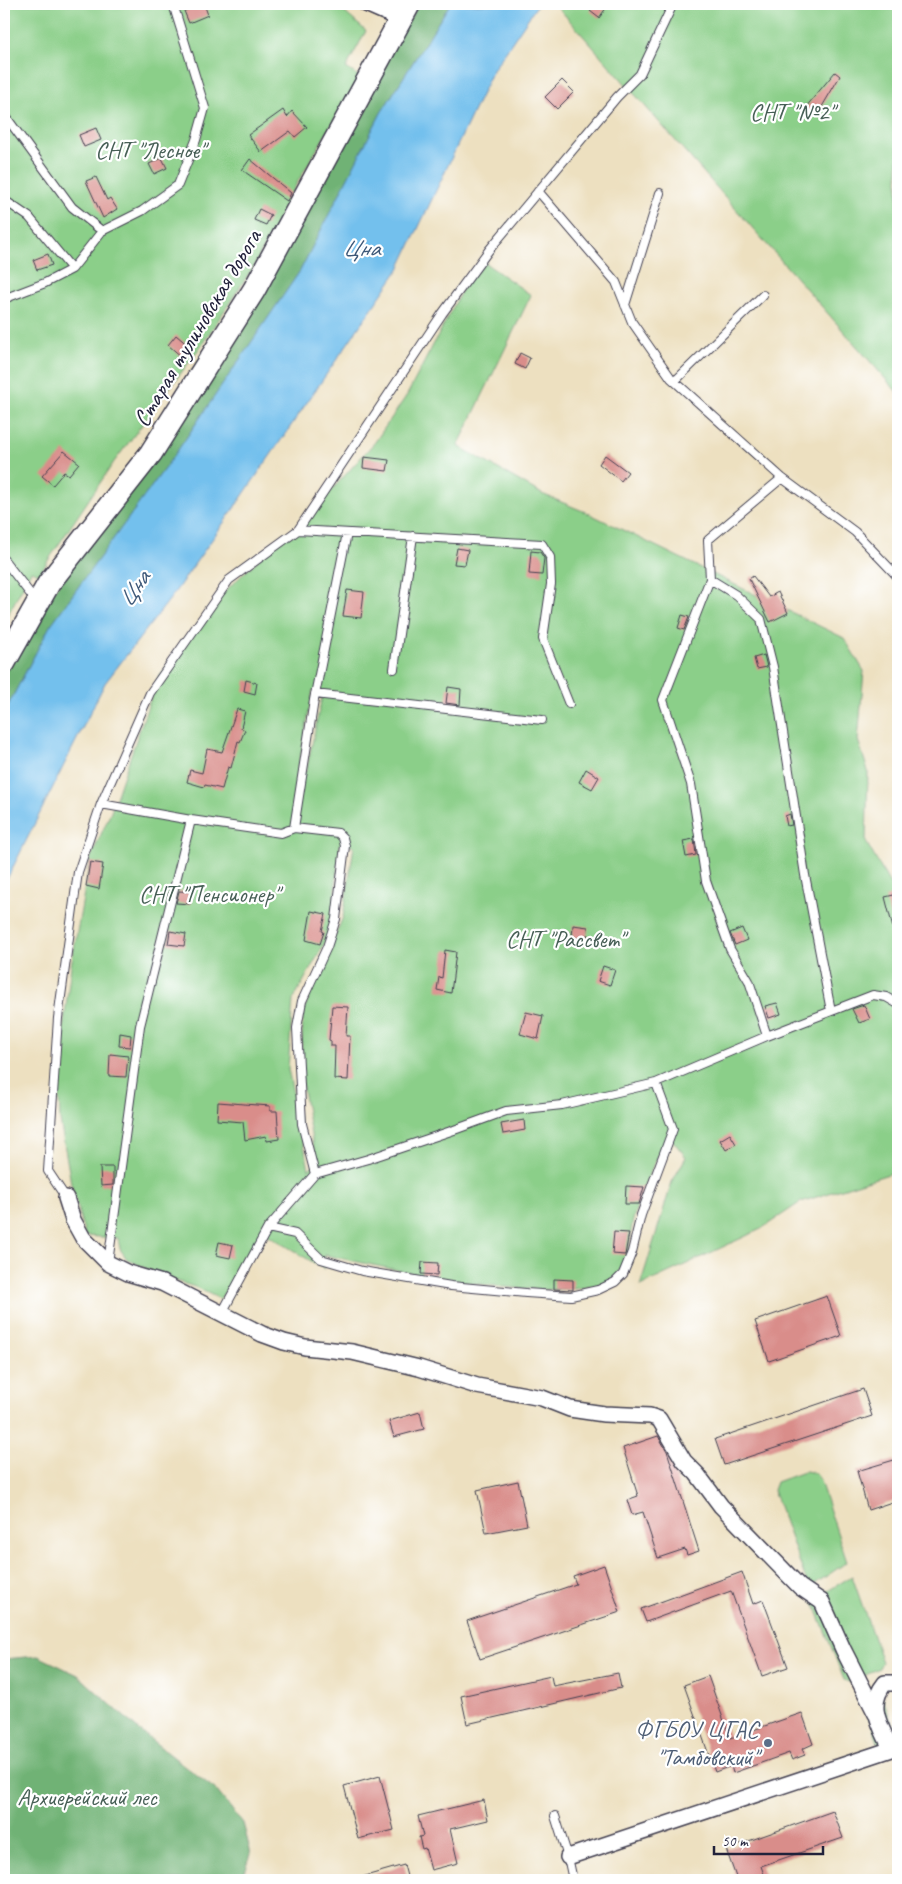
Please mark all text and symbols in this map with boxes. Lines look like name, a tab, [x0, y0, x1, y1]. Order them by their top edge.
park label: СНТ "№2"	[750, 97, 839, 127]
park label: СНТ "Лесное"	[95, 135, 210, 165]
street label: Старая тулиновская дорога	[126, 223, 268, 432]
water label: Цна	[342, 232, 382, 264]
water label: Цна	[110, 562, 159, 613]
park label: СНТ "Пенсионер"	[139, 879, 284, 909]
park label: СНТ "Рассвет"	[506, 924, 629, 954]
place label: ФГБОУ ЦГАС "Тамбовский"	[635, 1714, 763, 1772]
marker: ФГБОУ ЦГАС "Тамбовский"	[762, 1737, 774, 1749]
park label: Архиерейский лес	[17, 1782, 158, 1812]
scale bar	[714, 1824, 823, 1856]
text: 50 m	[722, 1832, 749, 1851]

